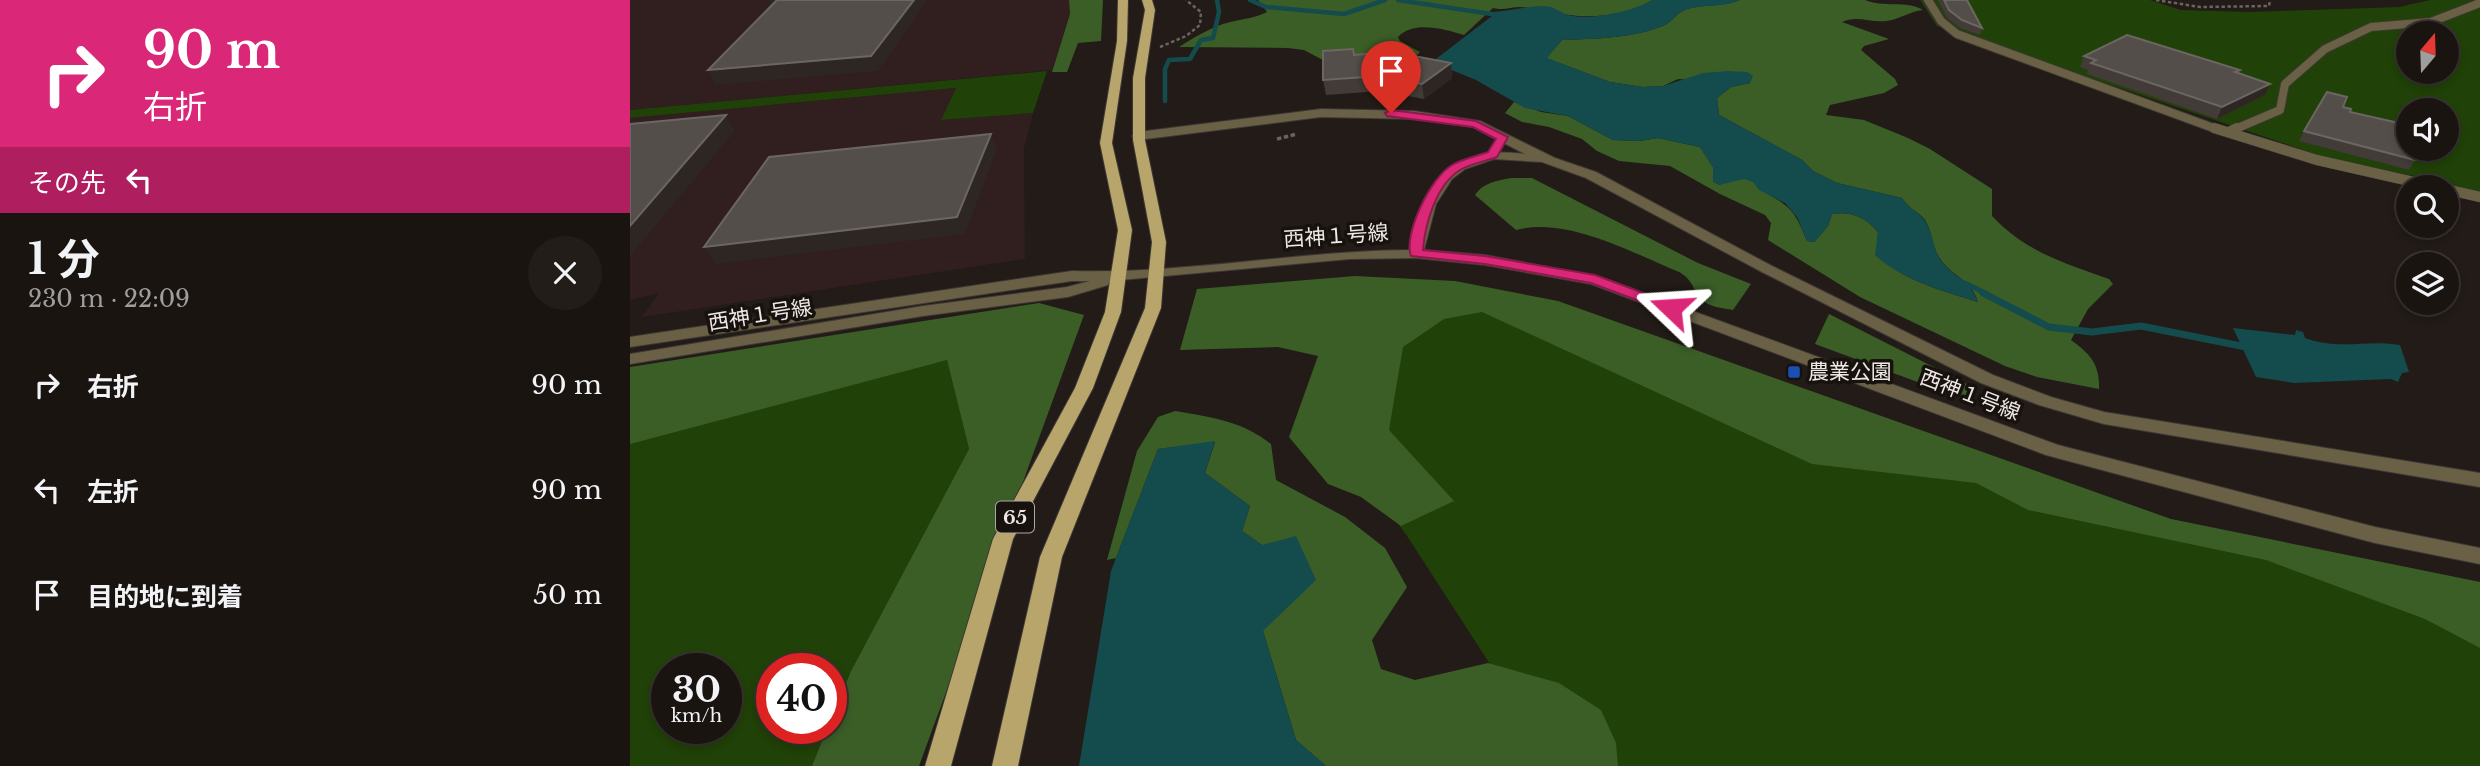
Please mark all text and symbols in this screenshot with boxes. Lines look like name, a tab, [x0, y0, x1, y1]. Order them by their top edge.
text: 90 m	[143, 20, 280, 81]
north arrow	[2396, 21, 2459, 84]
map controls	[2396, 21, 2459, 315]
icon: right	[28, 28, 119, 119]
pin	[1361, 41, 1421, 113]
icon: arrive	[1372, 52, 1410, 90]
text: 右折	[143, 87, 207, 127]
button: sound	[2396, 98, 2459, 161]
icon: left	[120, 161, 158, 199]
text: その先	[28, 167, 106, 199]
button: search	[2396, 175, 2459, 238]
street label: 西神１号線	[1283, 219, 1389, 253]
text: 1 分	[28, 233, 99, 285]
button: close	[528, 236, 602, 310]
button: layers	[2396, 252, 2459, 315]
position arrow	[1634, 271, 1708, 345]
text: 230 m · 22:09	[28, 285, 190, 313]
street label: 西神１号線	[706, 294, 814, 336]
place label: 農業公園	[1808, 359, 1892, 385]
marker: 農業公園	[1786, 364, 1802, 380]
street label: 西神１号線	[1916, 364, 2024, 426]
icon: right	[28, 366, 66, 404]
text: 90 m	[531, 369, 602, 401]
text: 右折	[87, 371, 139, 403]
icon: left	[28, 471, 66, 509]
text: 90 m	[531, 474, 602, 506]
text: 左折	[87, 476, 139, 508]
road number: 65	[996, 502, 1034, 532]
icon: arrive	[28, 576, 66, 614]
text: 50 m	[533, 579, 602, 611]
text: 目的地に到着	[87, 581, 243, 613]
speed limit sign: 40	[756, 653, 847, 744]
text: 30	[672, 668, 721, 711]
text: km/h	[671, 705, 722, 727]

